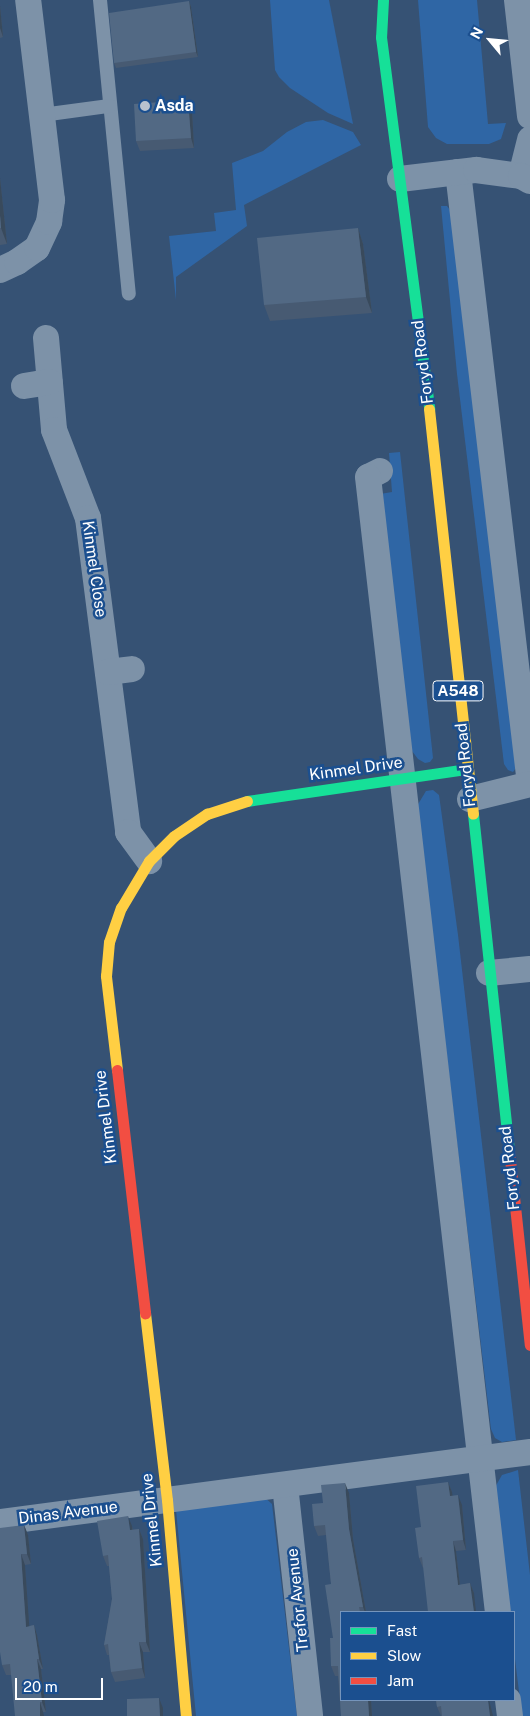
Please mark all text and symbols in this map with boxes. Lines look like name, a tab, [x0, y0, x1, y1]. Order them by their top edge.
north arrow	[465, 15, 515, 65]
text: N	[467, 24, 486, 42]
place label: Asda	[155, 96, 194, 116]
marker: Asda	[139, 100, 151, 112]
street label: Foryd Road	[408, 319, 438, 405]
street label: Kinmel Close	[78, 519, 110, 619]
road number: A548	[432, 678, 484, 704]
street label: Foryd Road	[452, 722, 480, 808]
street label: Kinmel Drive	[308, 753, 404, 785]
street label: Kinmel Drive	[91, 1069, 121, 1165]
street label: Foryd Road	[496, 1125, 524, 1211]
street label: Kinmel Drive	[138, 1472, 166, 1568]
street label: Dinas Avenue	[17, 1497, 119, 1529]
street label: Trefor Avenue	[283, 1547, 313, 1653]
legend	[340, 1611, 515, 1701]
text: Fast	[387, 1622, 417, 1639]
text: Slow	[387, 1647, 421, 1664]
scale bar	[18, 1668, 105, 1700]
text: Jam	[387, 1672, 414, 1689]
text: 20 m	[23, 1678, 58, 1695]

